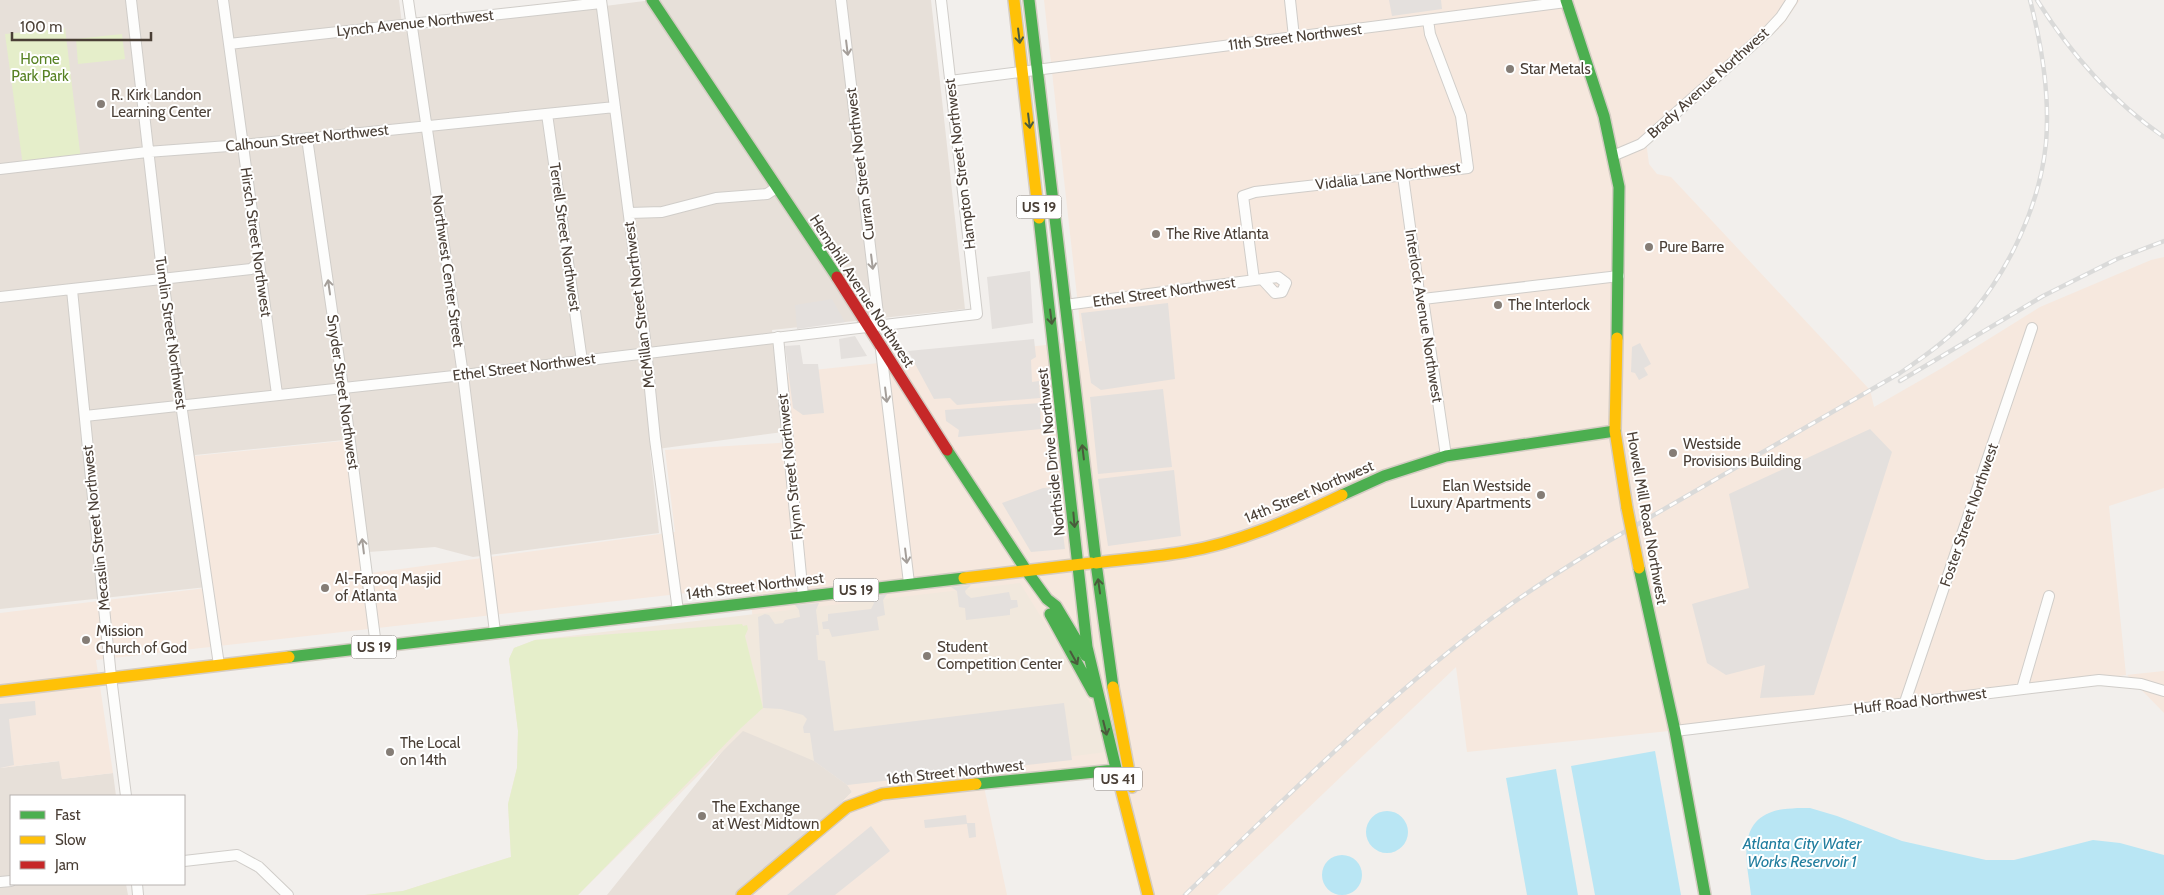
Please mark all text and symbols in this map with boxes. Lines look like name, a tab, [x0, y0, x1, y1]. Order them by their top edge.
street label: Lynch Avenue Northwest	[336, 6, 494, 40]
scale bar	[12, 10, 151, 42]
text: 100 m	[20, 18, 62, 36]
street label: 11th Street Northwest	[1227, 20, 1363, 54]
street label: Brady Avenue Northwest	[1644, 24, 1772, 142]
one-way arrow	[1014, 28, 1024, 44]
one-way arrow	[842, 40, 852, 56]
park label: Home Park Park	[11, 50, 69, 85]
place label: Star Metals	[1520, 60, 1591, 78]
marker: Star Metals	[1504, 63, 1516, 75]
street label: Hampton Street Northwest	[941, 77, 979, 251]
place label: R. Kirk Landon Learning Center	[111, 86, 211, 121]
street label: Curran Street Northwest	[842, 87, 878, 241]
marker: R. Kirk Landon Learning Center	[95, 98, 107, 110]
one-way arrow	[1024, 113, 1034, 129]
street label: Calhoun Street Northwest	[224, 120, 390, 156]
street label: Vidalia Lane Northwest	[1314, 158, 1462, 194]
street label: Terrell Street Northwest	[546, 161, 584, 313]
street label: Hirsch Street Northwest	[237, 166, 275, 318]
street label: Northwest Center Street	[428, 194, 468, 348]
road number: US 19	[1016, 196, 1062, 218]
street label: Hemphill Avenue Northwest	[806, 211, 918, 371]
street label: McMillan Street Northwest	[620, 220, 658, 390]
place label: The Rive Atlanta	[1166, 225, 1269, 243]
marker: The Rive Atlanta	[1150, 228, 1162, 240]
street label: Interlock Avenue Northwest	[1401, 228, 1447, 404]
place label: Pure Barre	[1659, 238, 1724, 256]
marker: Pure Barre	[1643, 241, 1655, 253]
one-way arrow	[867, 254, 877, 270]
street label: Tumlin Street Northwest	[151, 255, 191, 411]
street label: Ethel Street Northwest	[1091, 273, 1237, 311]
one-way arrow	[323, 279, 333, 295]
place label: The Interlock	[1508, 296, 1590, 314]
marker: The Interlock	[1492, 299, 1504, 311]
one-way arrow	[1046, 309, 1056, 325]
street label: Snyder Street Northwest	[323, 313, 363, 471]
street label: Ethel Street Northwest	[451, 349, 597, 385]
street label: Northside Drive Northwest	[1033, 367, 1069, 537]
one-way arrow	[881, 387, 891, 403]
street label: Flynn Street Northwest	[773, 393, 807, 541]
street label: Howell Mill Road Northwest	[1623, 430, 1671, 606]
place label: Westside Provisions Building	[1683, 435, 1802, 470]
street label: Foster Street Northwest	[1936, 441, 2002, 589]
street label: Mecaslin Street Northwest	[78, 444, 114, 612]
one-way arrow	[1078, 445, 1088, 461]
marker: Westside Provisions Building	[1667, 447, 1679, 459]
street label: 14th Street Northwest	[1242, 457, 1376, 527]
place label: Elan Westside Luxury Apartments	[1410, 477, 1531, 512]
marker: Elan Westside Luxury Apartments	[1535, 489, 1547, 501]
one-way arrow	[1069, 511, 1079, 527]
one-way arrow	[358, 538, 368, 554]
one-way arrow	[901, 548, 911, 564]
street label: 14th Street Northwest	[685, 569, 825, 603]
place label: Al-Farooq Masjid of Atlanta	[335, 570, 441, 605]
road number: US 19	[834, 578, 878, 602]
one-way arrow	[1094, 579, 1104, 595]
marker: Al-Farooq Masjid of Atlanta	[319, 582, 331, 594]
place label: Mission Church of God	[96, 622, 187, 657]
marker: Mission Church of God	[80, 634, 92, 646]
road number: US 19	[352, 636, 396, 659]
place label: Student Competition Center	[937, 638, 1063, 673]
marker: Student Competition Center	[921, 650, 933, 662]
one-way arrow	[1070, 651, 1080, 665]
street label: Huff Road Northwest	[1853, 684, 1987, 718]
one-way arrow	[1101, 719, 1110, 735]
place label: The Local on 14th	[400, 734, 461, 769]
marker: The Local on 14th	[384, 746, 396, 758]
street label: 16th Street Northwest	[885, 756, 1025, 788]
road number: US 41	[1094, 768, 1142, 791]
legend	[10, 795, 185, 885]
place label: The Exchange at West Midtown	[712, 798, 819, 833]
text: Fast	[55, 806, 80, 824]
marker: The Exchange at West Midtown	[696, 810, 708, 822]
text: Slow	[55, 831, 86, 849]
water label: Atlanta City Water Works Reservoir 1	[1742, 834, 1862, 871]
text: Jam	[54, 856, 79, 874]

